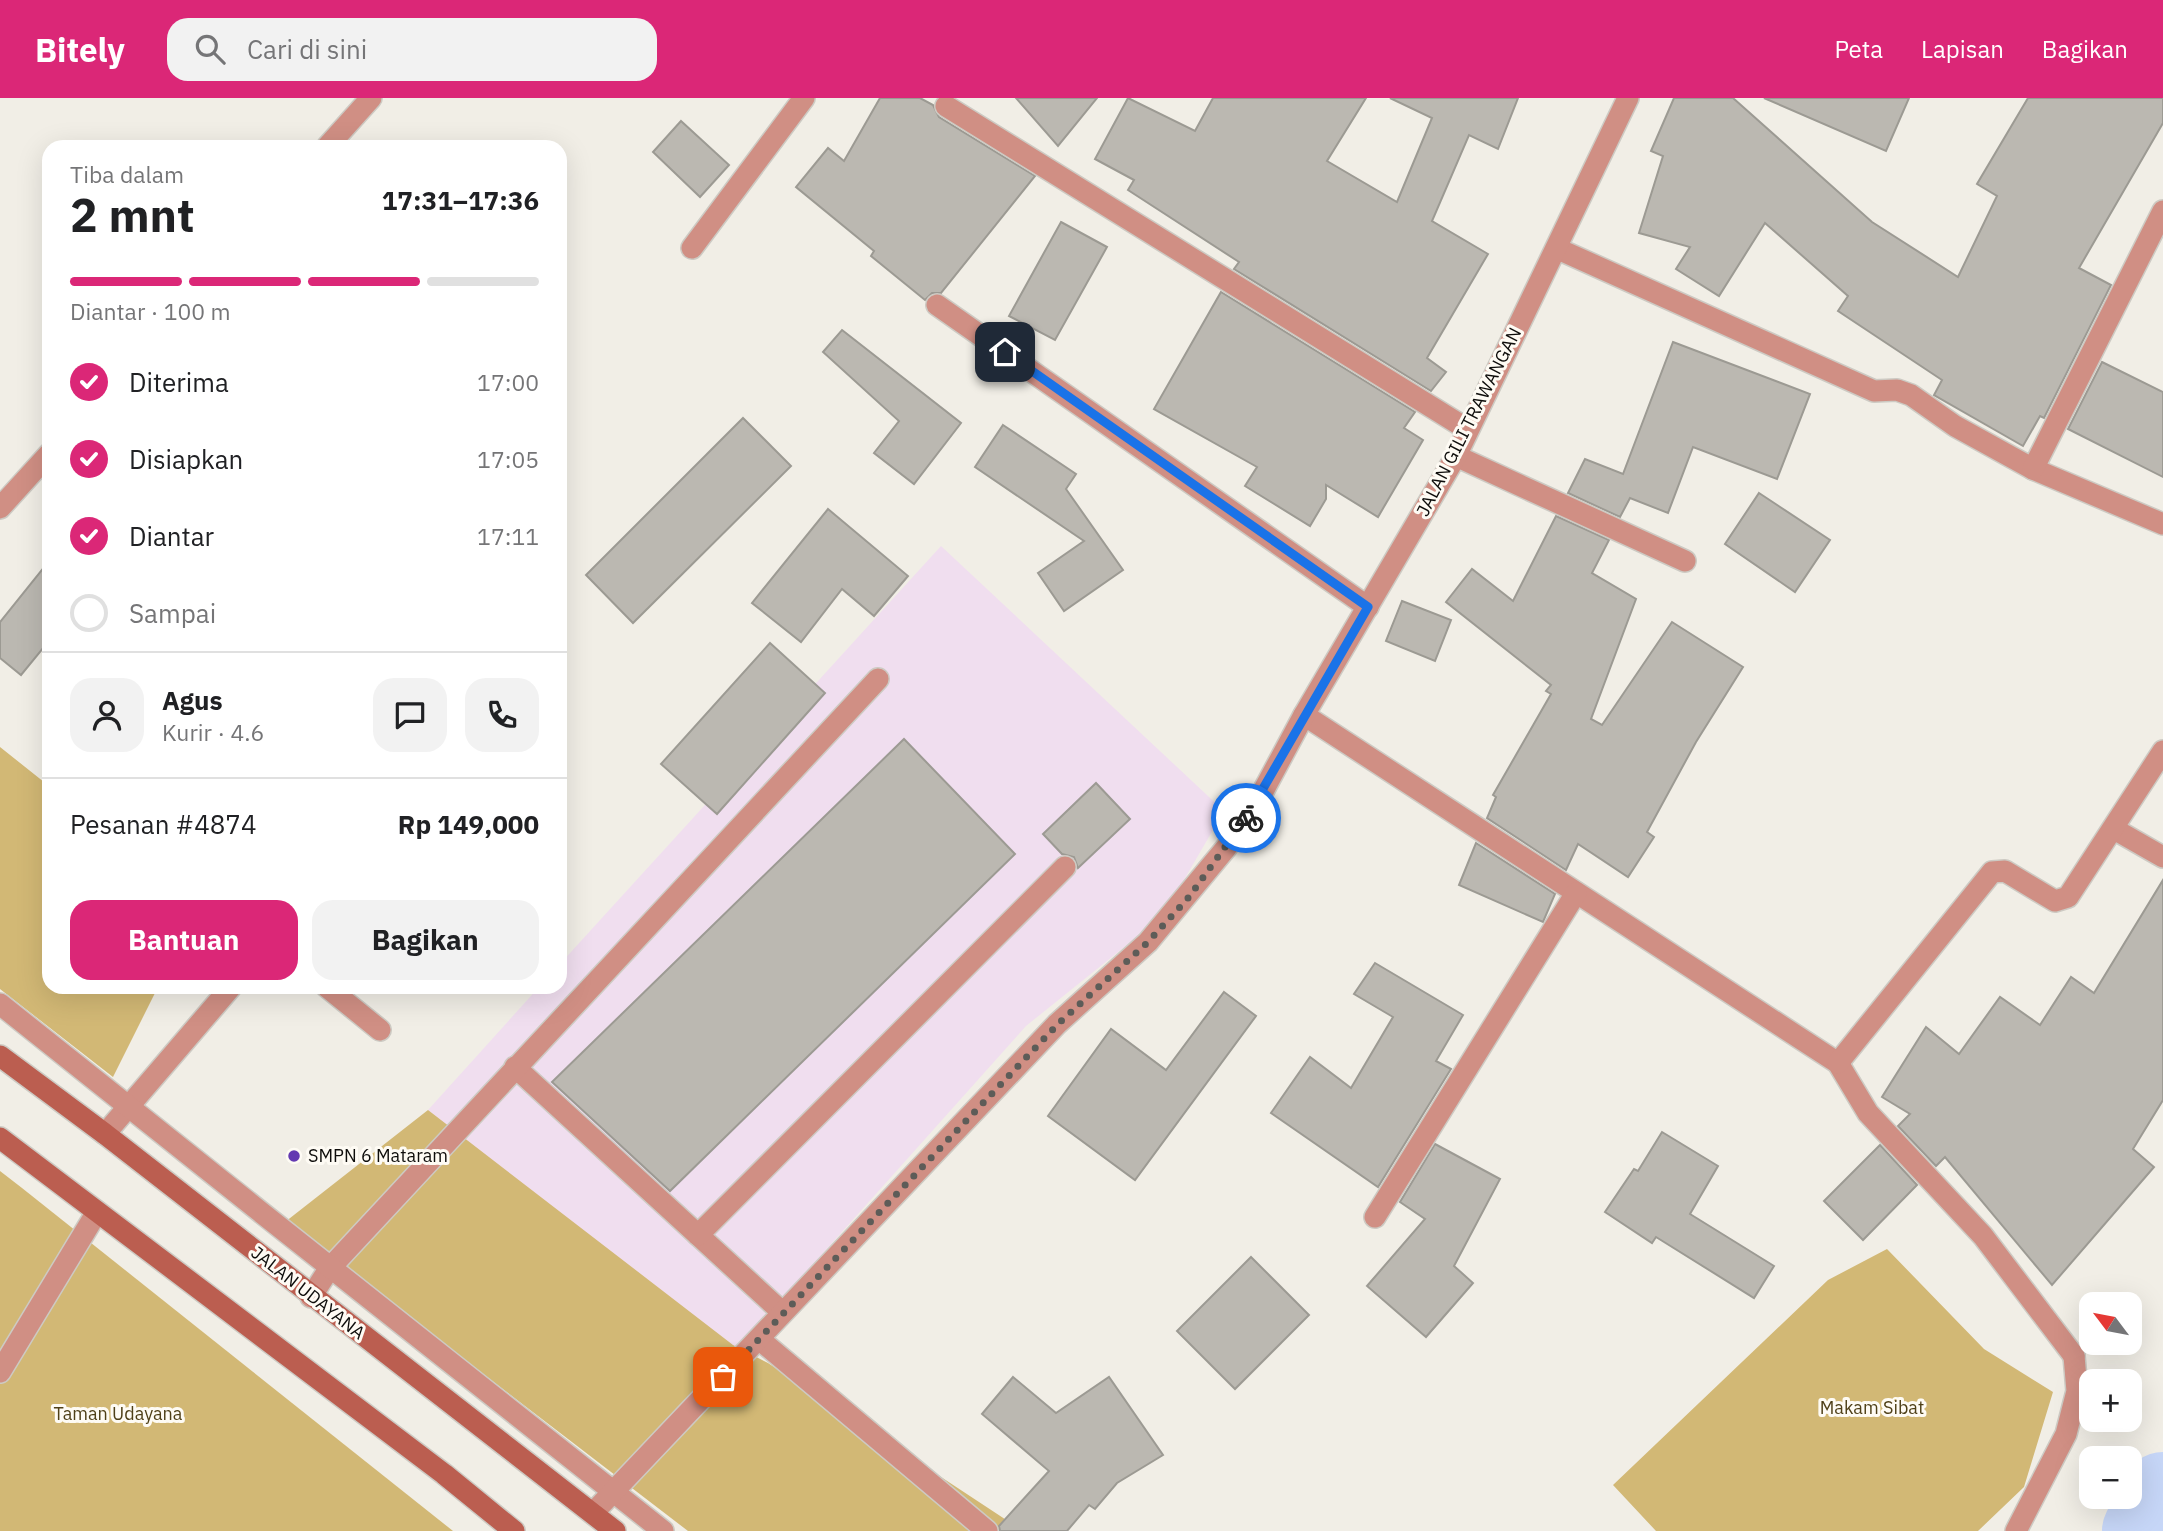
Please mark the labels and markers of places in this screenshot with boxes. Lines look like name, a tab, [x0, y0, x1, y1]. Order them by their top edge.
pin	[975, 322, 1035, 382]
place label: SMPN 6 Mataram	[308, 1144, 448, 1167]
marker: SMPN 6 Mataram	[286, 1148, 302, 1164]
pin	[693, 1347, 753, 1407]

